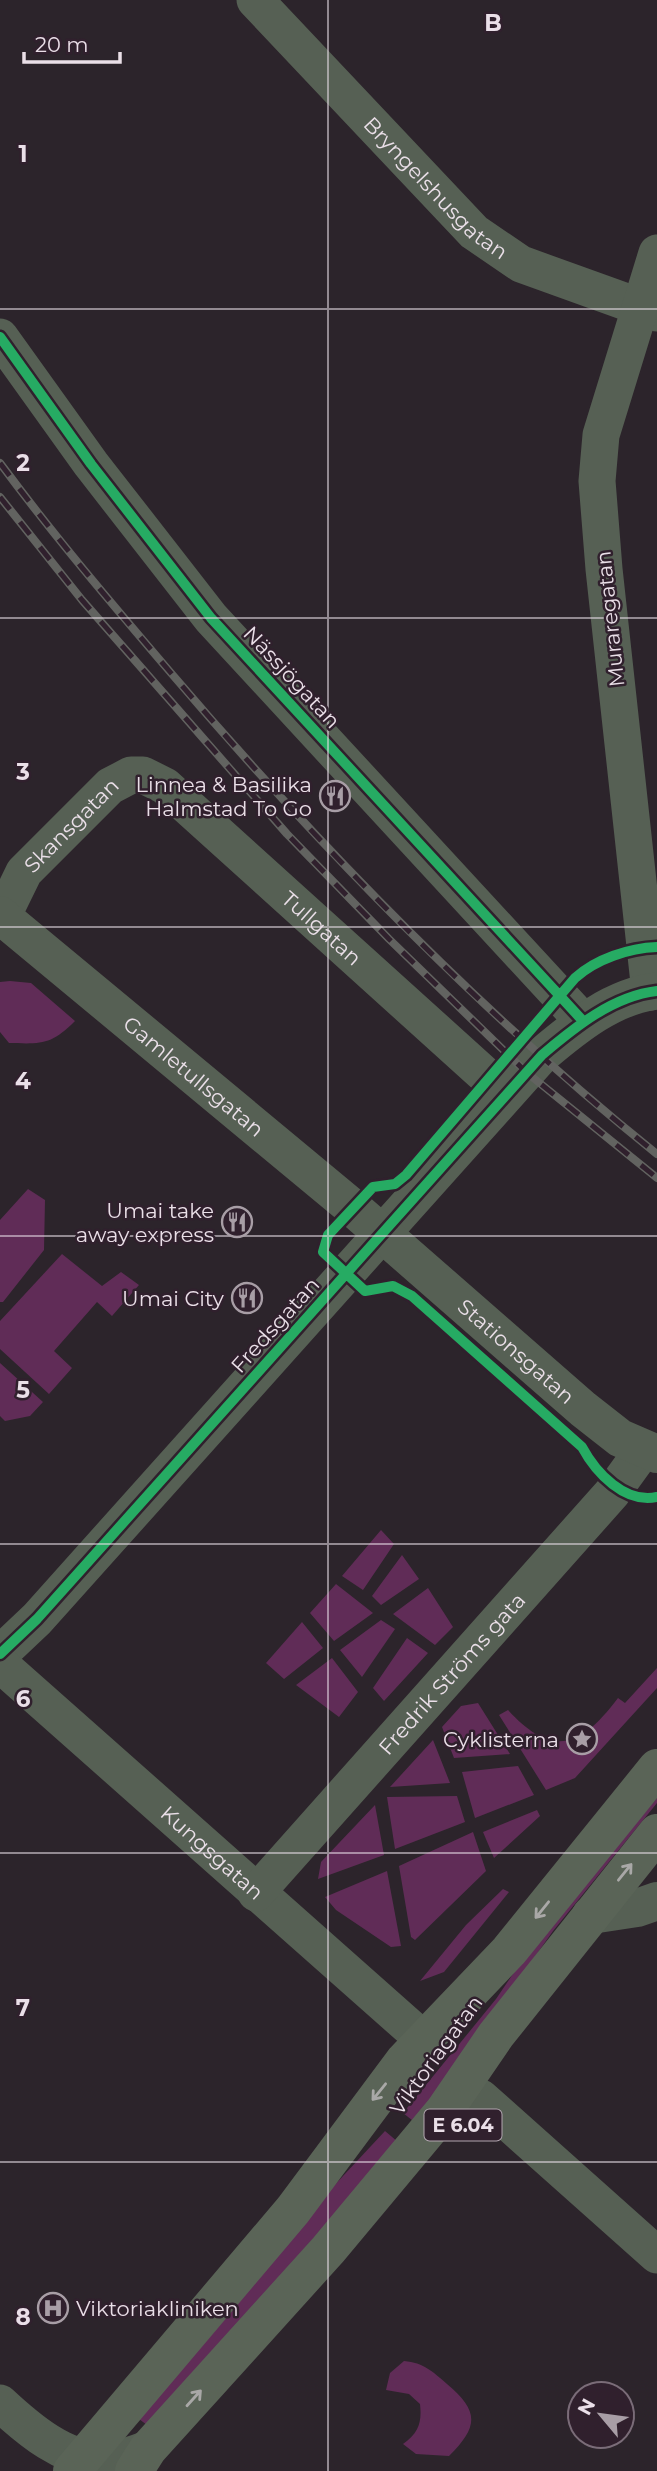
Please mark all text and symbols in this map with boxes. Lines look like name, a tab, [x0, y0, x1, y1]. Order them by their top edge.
text: B	[484, 9, 502, 37]
scale bar	[24, 21, 121, 65]
text: 20 m	[35, 32, 89, 57]
street label: Bryngelshusgatan	[359, 111, 513, 264]
text: 1	[18, 140, 28, 168]
text: 2	[16, 449, 30, 477]
street label: Muraregatan	[590, 550, 630, 688]
street label: Nässjögatan	[238, 621, 346, 733]
text: 3	[15, 758, 30, 786]
street label: Skansgatan	[18, 772, 124, 878]
place label: Linnea & Basilika Halmstad To Go	[136, 772, 312, 821]
restaurant icon: Linnea & Basilika Halmstad To Go	[318, 779, 352, 813]
street label: Tullgatan	[277, 885, 367, 970]
street label: Gamletullsgatan	[119, 1010, 269, 1141]
text: 4	[15, 1067, 31, 1095]
place label: Umai take away express	[76, 1198, 214, 1247]
restaurant icon: Umai take away express	[220, 1205, 254, 1239]
street label: Fredsgatan	[226, 1272, 324, 1378]
restaurant icon: Umai City	[230, 1281, 264, 1315]
place label: Umai City	[122, 1286, 225, 1311]
street label: Stationsgatan	[453, 1293, 580, 1409]
text: 5	[16, 1376, 30, 1404]
street label: Fredrik Ströms gata	[373, 1587, 530, 1759]
text: 6	[16, 1685, 31, 1713]
place icon: Cyklisterna	[565, 1722, 599, 1756]
place label: Cyklisterna	[443, 1727, 559, 1752]
street label: Kungsgatan	[156, 1800, 269, 1905]
one-way arrow	[617, 1864, 632, 1882]
one-way arrow	[534, 1900, 549, 1918]
street label: Viktoriagatan	[384, 1990, 488, 2120]
text: 7	[16, 1994, 30, 2022]
one-way arrow	[371, 2082, 387, 2100]
road number: E 6.04	[424, 2110, 502, 2140]
hospital icon: Viktoriakliniken	[36, 2291, 70, 2325]
place label: Viktoriakliniken	[76, 2296, 239, 2321]
text: 8	[15, 2303, 31, 2331]
north arrow	[566, 2380, 636, 2450]
one-way arrow	[186, 2389, 202, 2407]
text: N	[573, 2395, 600, 2419]

